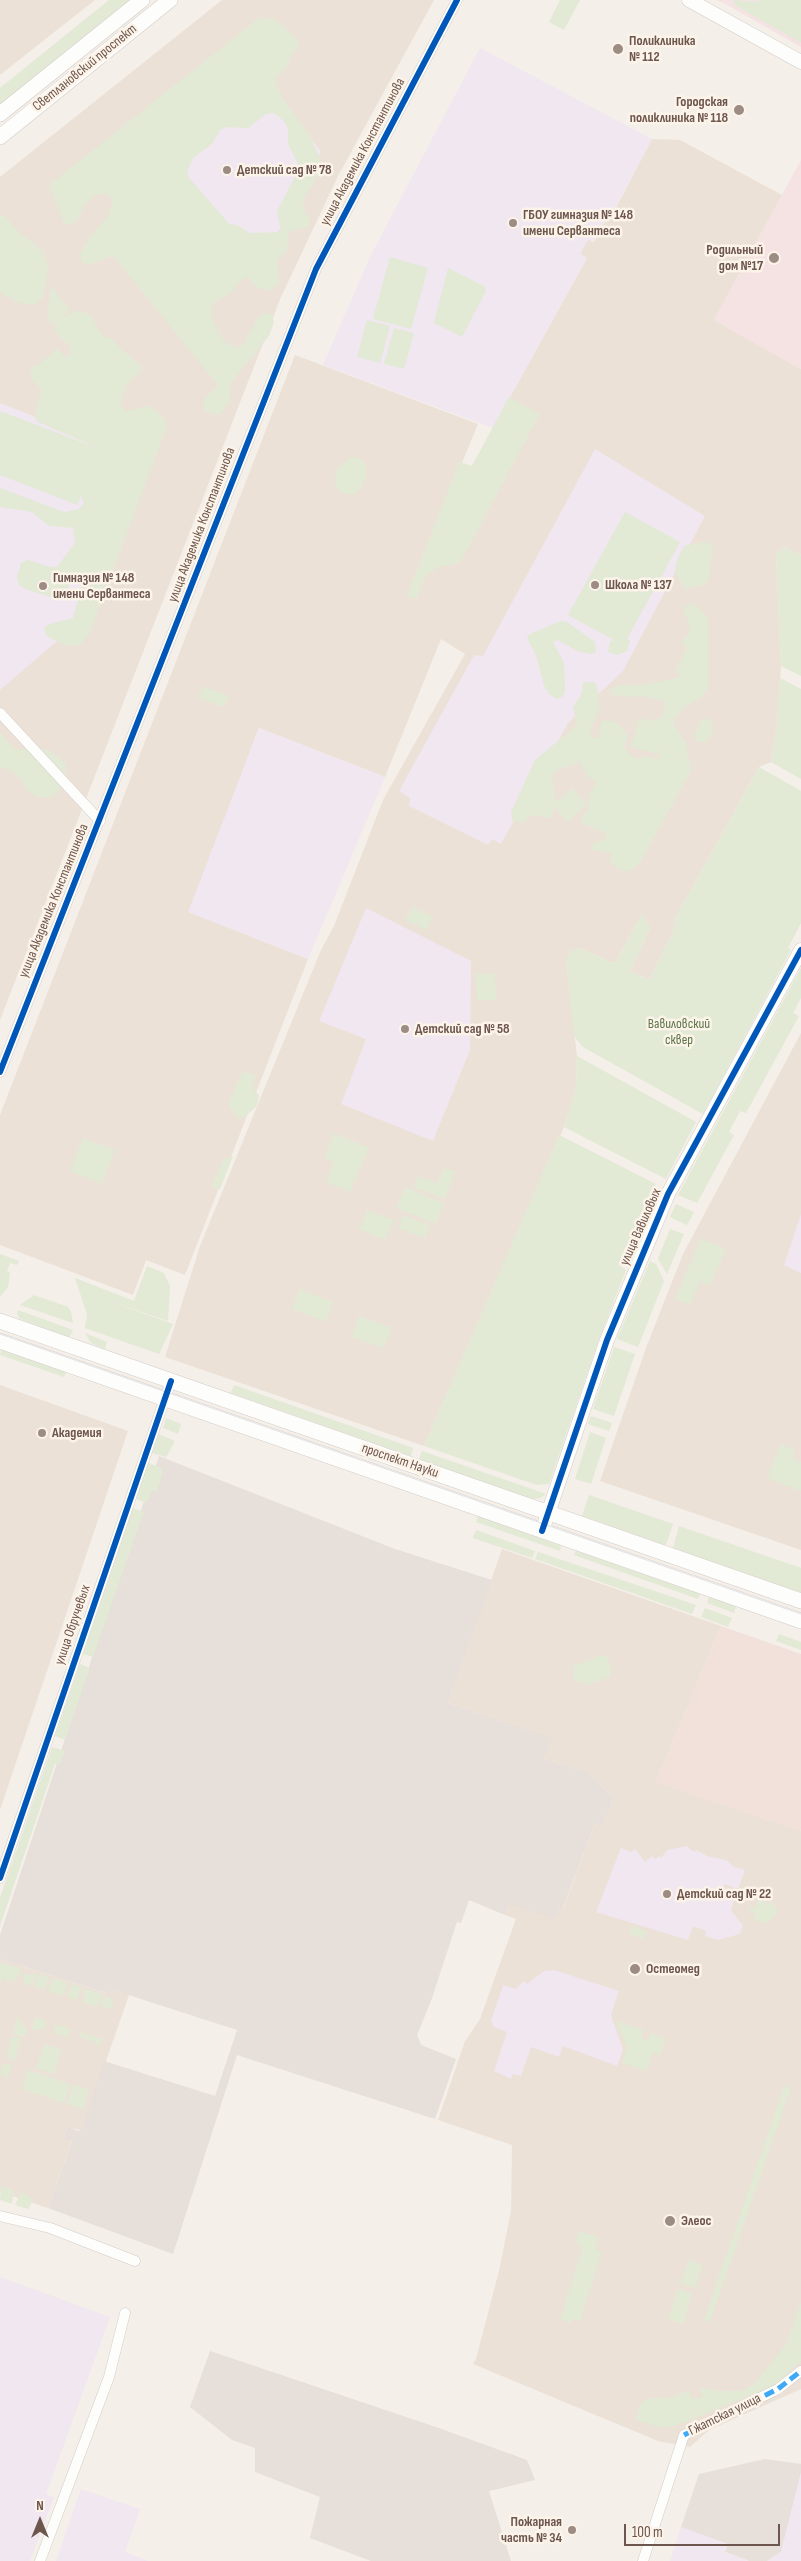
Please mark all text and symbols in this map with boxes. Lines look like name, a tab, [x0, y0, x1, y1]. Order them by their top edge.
street label: Светлановский проспект	[30, 21, 140, 115]
place label: Поликлиника № 112	[629, 33, 695, 65]
marker: Поликлиника № 112	[611, 42, 625, 56]
street label: улица Академика Константинова	[317, 75, 409, 229]
place label: Городская поликлиника № 118	[630, 94, 728, 126]
marker: Городская поликлиника № 118	[732, 103, 746, 117]
place label: Детский сад № 78	[237, 162, 332, 178]
marker: Детский сад № 78	[221, 164, 233, 176]
place label: ГБОУ гимназия № 148 имени Сервантеса	[523, 207, 633, 240]
marker: ГБОУ гимназия № 148 имени Сервантеса	[507, 217, 519, 229]
place label: Родильный дом №17	[706, 242, 763, 274]
marker: Родильный дом №17	[767, 251, 781, 265]
street label: улица Академика Константинова	[165, 445, 239, 605]
place label: Гимназия № 148 имени Сервантеса	[53, 570, 151, 602]
place label: Школа № 137	[605, 577, 672, 593]
marker: Школа № 137	[589, 579, 601, 591]
marker: Гимназия № 148 имени Сервантеса	[37, 580, 49, 592]
street label: улица Академика Константинова	[15, 822, 93, 980]
park label: Вавиловский сквер	[648, 1016, 710, 1048]
place label: Детский сад № 58	[415, 1021, 510, 1037]
marker: Детский сад № 58	[399, 1023, 411, 1035]
street label: улица Вавиловых	[617, 1186, 665, 1268]
place label: Академия	[52, 1425, 102, 1441]
marker: Академия	[36, 1427, 48, 1439]
street label: проспект Науки	[359, 1440, 441, 1482]
street label: улица Обручевых	[51, 1583, 95, 1667]
place label: Детский сад № 22	[677, 1886, 771, 1902]
marker: Детский сад № 22	[661, 1888, 673, 1900]
place label: Остеомед	[646, 1961, 700, 1977]
marker: Остеомед	[628, 1962, 642, 1976]
place label: Элеос	[681, 2213, 711, 2229]
marker: Элеос	[663, 2214, 677, 2228]
street label: Гжатская улица	[686, 2390, 764, 2440]
north arrow	[15, 2496, 65, 2546]
text: N	[36, 2497, 44, 2514]
place label: Пожарная часть № 34	[501, 2514, 562, 2546]
scale bar	[626, 2514, 782, 2546]
text: 100 m	[632, 2523, 663, 2542]
marker: Пожарная часть № 34	[566, 2524, 578, 2536]

